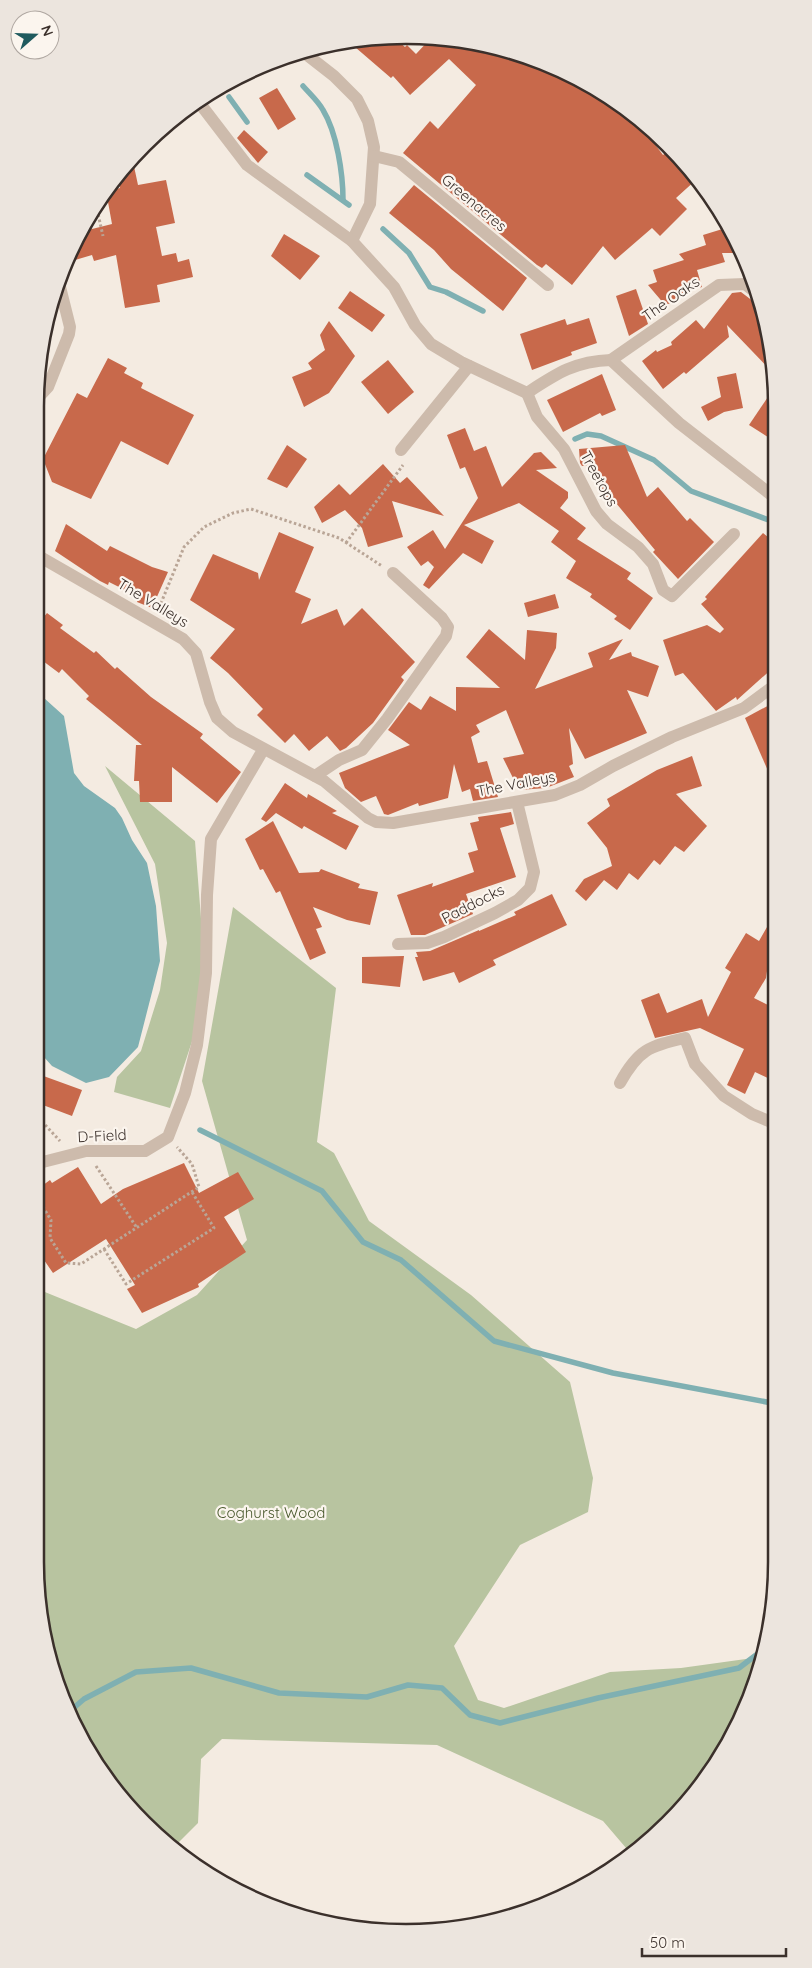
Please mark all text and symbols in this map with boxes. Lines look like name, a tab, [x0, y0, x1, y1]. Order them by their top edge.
north arrow	[10, 10, 60, 60]
text: N	[37, 23, 57, 38]
street label: Greenacres	[438, 170, 511, 235]
street label: The Oaks	[638, 272, 703, 325]
street label: Treetops	[576, 448, 622, 510]
street label: The Valleys	[114, 574, 192, 631]
street label: The Valleys	[475, 767, 557, 800]
street label: Paddocks	[438, 880, 507, 927]
street label: D-Field	[77, 1125, 127, 1146]
park label: Coghurst Wood	[217, 1503, 325, 1522]
scale bar	[642, 1926, 786, 1958]
text: 50 m	[650, 1933, 685, 1952]

